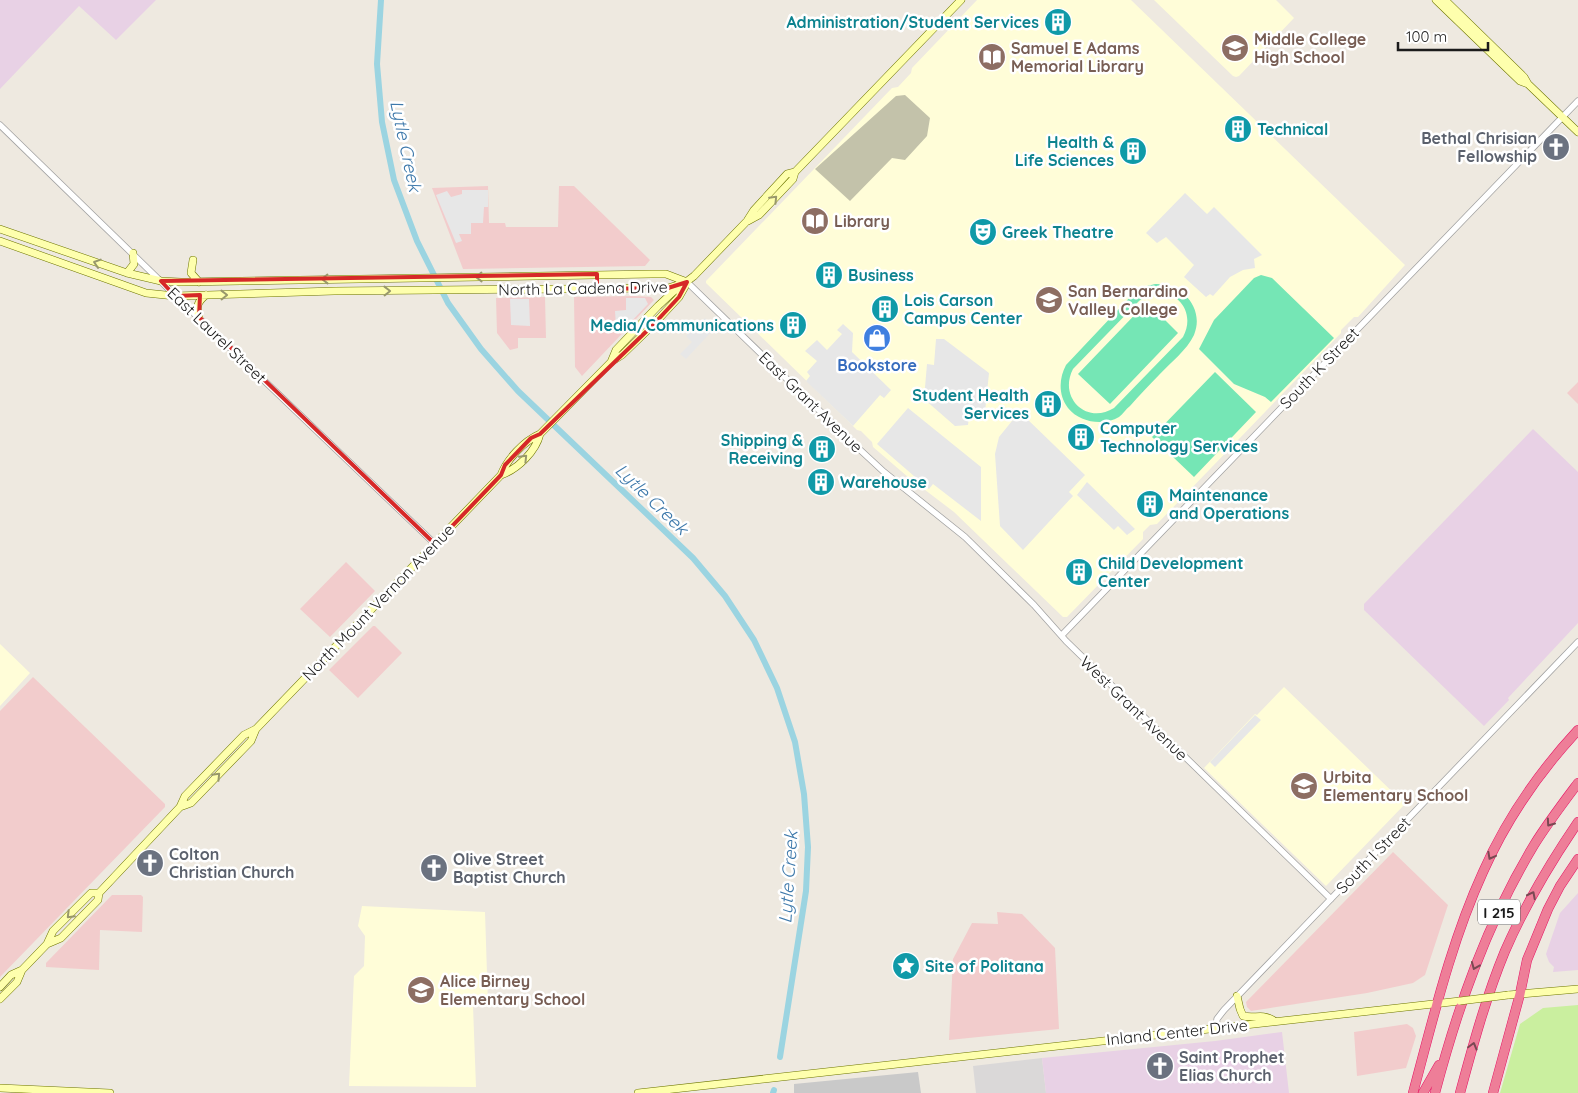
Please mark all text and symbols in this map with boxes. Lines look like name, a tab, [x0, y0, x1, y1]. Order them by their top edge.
building icon: Administration/Student Services	[1043, 7, 1073, 37]
place label: Administration/Student Services	[786, 12, 1039, 32]
scale bar	[1398, 20, 1488, 52]
text: 100 m	[1406, 27, 1447, 46]
place label: Middle College High School	[1254, 29, 1366, 67]
school or university icon: Middle College High School	[1220, 33, 1250, 63]
place label: Samuel E Adams Memorial Library	[1011, 38, 1144, 76]
library icon: Samuel E Adams Memorial Library	[977, 42, 1007, 72]
water label: Lytle Creek	[385, 98, 427, 195]
building icon: Technical	[1223, 114, 1253, 144]
place label: Technical	[1257, 119, 1328, 139]
place label: Bethal Chrisian Fellowship	[1421, 128, 1537, 166]
place label: Health & Life Sciences	[1015, 132, 1114, 170]
church icon: Bethal Chrisian Fellowship	[1541, 132, 1571, 162]
building icon: Health & Life Sciences	[1118, 136, 1148, 166]
one-way arrow	[768, 196, 777, 205]
library icon: Library	[800, 206, 830, 236]
place label: Library	[834, 211, 890, 231]
theatre icon: Greek Theatre	[968, 217, 998, 247]
place label: Greek Theatre	[1002, 222, 1114, 242]
one-way arrow	[93, 259, 101, 269]
building icon: Business	[814, 260, 844, 290]
place label: Business	[848, 265, 914, 285]
one-way arrow	[474, 272, 482, 282]
one-way arrow	[321, 274, 328, 284]
street label: North La Cadena Drive	[498, 277, 668, 299]
place label: San Bernardino Valley College	[1068, 281, 1188, 319]
street label: East Laurel Street	[163, 283, 271, 387]
school or university icon: San Bernardino Valley College	[1034, 285, 1064, 315]
one-way arrow	[383, 286, 391, 297]
one-way arrow	[220, 290, 228, 300]
place label: Lois Carson Campus Center	[904, 290, 1022, 328]
building icon: Lois Carson Campus Center	[870, 294, 900, 324]
building icon: Media/Communications	[778, 310, 808, 340]
place label: Media/Communications	[590, 315, 774, 335]
shop icon: Bookstore	[862, 323, 892, 353]
street label: South K Street	[1275, 323, 1363, 413]
street label: East Grant Avenue	[755, 347, 867, 457]
place label: Bookstore	[837, 355, 917, 375]
place label: Student Health Services	[912, 385, 1029, 423]
building icon: Student Health Services	[1033, 389, 1063, 419]
place label: Computer Technology Services	[1100, 418, 1258, 456]
building icon: Computer Technology Services	[1066, 422, 1096, 452]
place label: Shipping & Receiving	[721, 430, 803, 468]
building icon: Shipping & Receiving	[807, 434, 837, 464]
one-way arrow	[518, 455, 527, 464]
water label: Lytle Creek	[611, 458, 694, 540]
building icon: Warehouse	[806, 467, 836, 497]
place label: Warehouse	[840, 472, 927, 492]
place label: Maintenance and Operations	[1169, 485, 1289, 523]
building icon: Maintenance and Operations	[1135, 489, 1165, 519]
street label: North Mount Vernon Avenue	[298, 519, 458, 685]
place label: Child Development Center	[1098, 553, 1244, 591]
building icon: Child Development Center	[1064, 557, 1094, 587]
street label: West Grant Avenue	[1076, 651, 1192, 765]
place label: Urbita Elementary School	[1323, 767, 1468, 805]
school or university icon: Urbita Elementary School	[1289, 771, 1319, 801]
one-way arrow	[211, 773, 220, 782]
street label: South I Street	[1332, 813, 1414, 897]
one-way arrow	[1547, 817, 1556, 826]
water label: Lytle Creek	[773, 829, 803, 924]
place label: Colton Christian Church	[169, 844, 294, 882]
church icon: Colton Christian Church	[135, 848, 165, 878]
place label: Olive Street Baptist Church	[453, 849, 566, 887]
one-way arrow	[1487, 851, 1497, 860]
church icon: Olive Street Baptist Church	[419, 853, 449, 883]
one-way arrow	[1526, 891, 1536, 900]
road number: I 215	[1478, 900, 1520, 924]
one-way arrow	[67, 909, 76, 918]
place icon: Site of Politana	[891, 951, 921, 981]
place label: Site of Politana	[925, 956, 1044, 976]
one-way arrow	[1471, 961, 1481, 970]
place label: Alice Birney Elementary School	[440, 971, 585, 1009]
school or university icon: Alice Birney Elementary School	[406, 975, 436, 1005]
street label: Inland Center Drive	[1105, 1015, 1249, 1049]
one-way arrow	[1467, 1041, 1478, 1050]
place label: Saint Prophet Elias Church	[1179, 1047, 1285, 1085]
church icon: Saint Prophet Elias Church	[1145, 1051, 1175, 1081]

